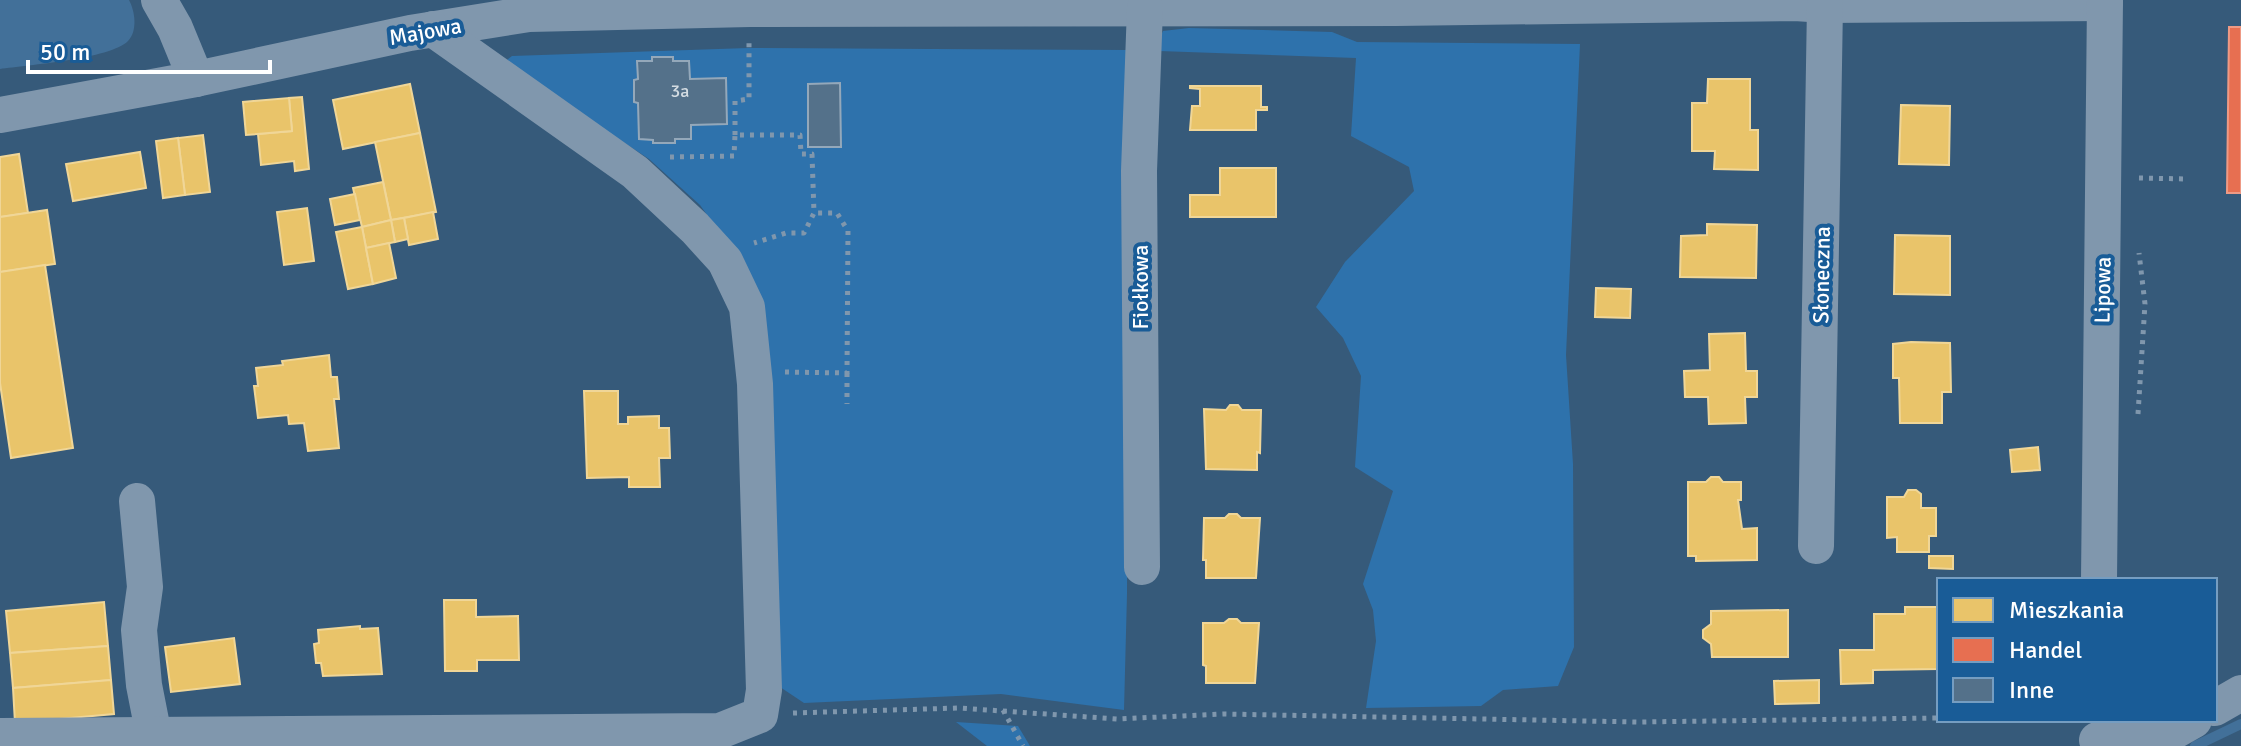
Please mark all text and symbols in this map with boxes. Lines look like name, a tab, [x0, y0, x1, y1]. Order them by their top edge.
street label: Majowa	[387, 12, 463, 51]
scale bar	[28, 24, 270, 74]
text: 50 m	[40, 37, 90, 67]
house number: 3a	[671, 80, 689, 102]
street label: Słoneczna	[1807, 226, 1836, 324]
street label: Fiołkowa	[1127, 245, 1154, 329]
street label: Lipowa	[2088, 256, 2117, 324]
legend	[1937, 578, 2217, 722]
text: Mieszkania	[2009, 595, 2124, 625]
text: Handel	[2009, 635, 2082, 665]
text: Inne	[2009, 675, 2054, 705]

